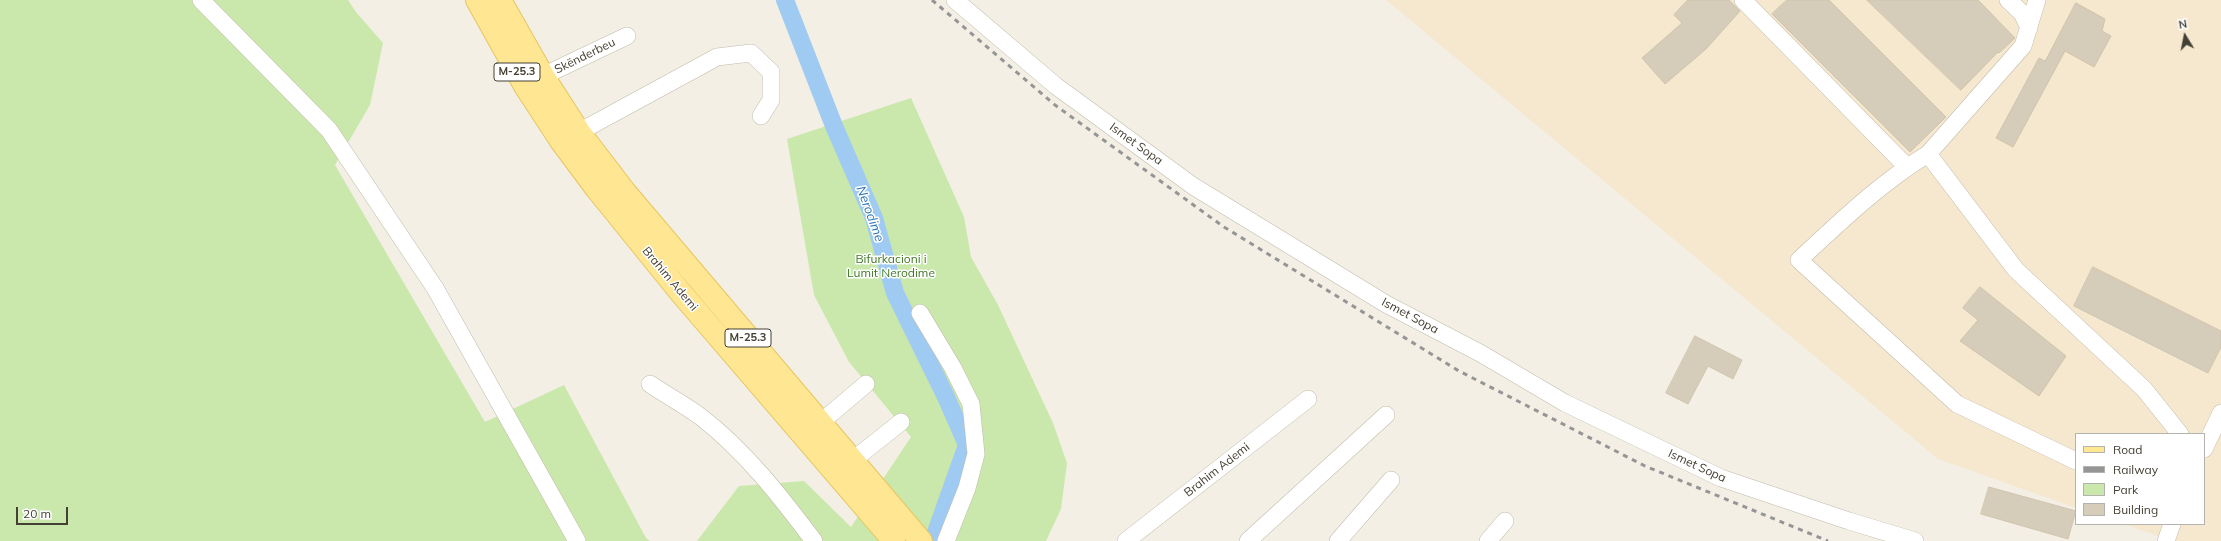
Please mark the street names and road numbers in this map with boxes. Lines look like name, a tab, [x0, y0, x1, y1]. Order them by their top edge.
street label: Skënderbeu	[552, 35, 618, 77]
road number: M-25.3	[494, 63, 540, 81]
street label: Ismet Sopa	[1107, 120, 1165, 168]
street label: Brahim Ademi	[639, 244, 701, 314]
street label: Ismet Sopa	[1379, 295, 1441, 337]
road number: M-25.3	[725, 329, 771, 347]
street label: Brahim Ademi	[1181, 440, 1253, 500]
street label: Ismet Sopa	[1666, 446, 1728, 486]

